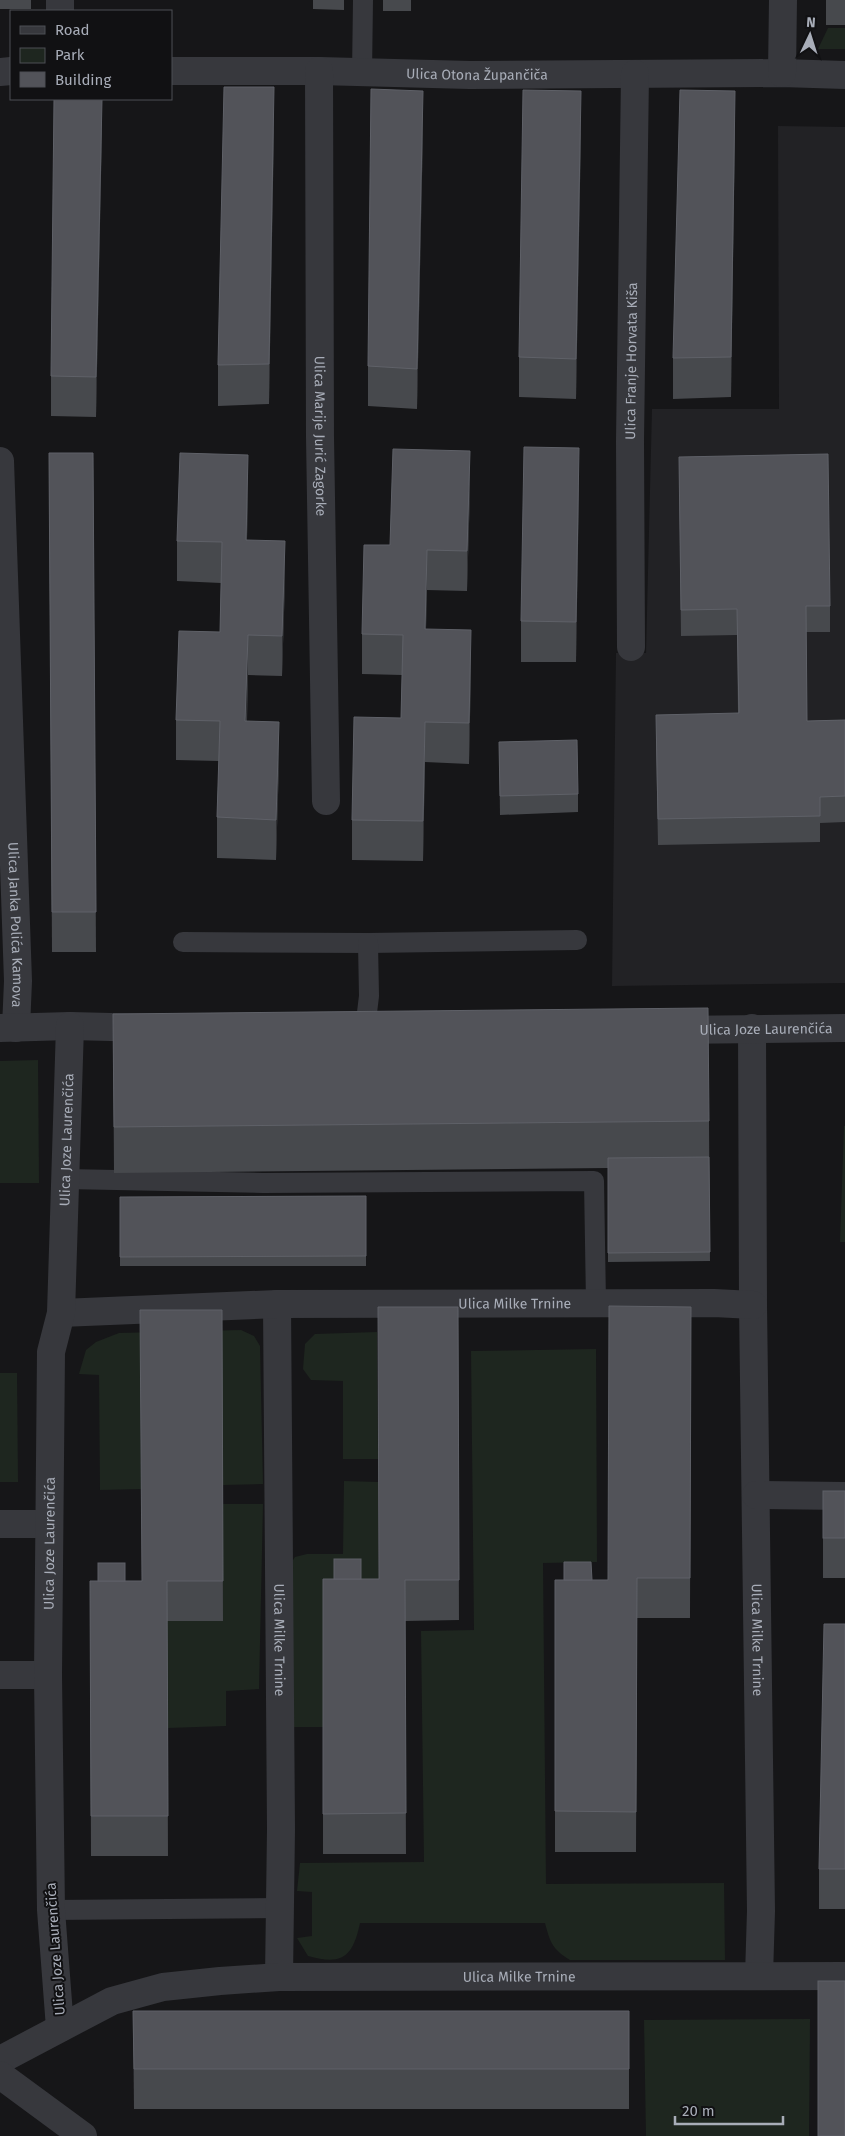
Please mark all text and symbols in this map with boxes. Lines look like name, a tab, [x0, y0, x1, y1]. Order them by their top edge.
legend	[10, 10, 172, 100]
north arrow	[785, 10, 835, 60]
text: N	[806, 14, 816, 31]
text: Road	[55, 21, 90, 39]
text: Park	[55, 46, 85, 64]
street label: Ulica Otona Župančiča	[406, 65, 548, 84]
text: Building	[55, 71, 111, 89]
street label: Ulica Franje Horvata Kiša	[622, 282, 641, 440]
street label: Ulica Marije Jurić Zagorke	[311, 356, 329, 516]
street label: Ulica Janka Polića Kamova	[4, 842, 26, 1008]
street label: Ulica Joze Laurenčića	[699, 1020, 833, 1039]
street label: Ulica Joze Laurenčića	[56, 1073, 78, 1207]
street label: Ulica Milke Trnine	[458, 1295, 571, 1313]
street label: Ulica Joze Laurenčića	[41, 1477, 59, 1610]
street label: Ulica Milke Trnine	[270, 1583, 288, 1697]
street label: Ulica Milke Trnine	[748, 1583, 766, 1697]
street label: Ulica Joze Laurenčića	[42, 1882, 69, 2016]
street label: Ulica Milke Trnine	[463, 1968, 576, 1986]
scale bar	[675, 2094, 782, 2126]
text: 20 m	[682, 2102, 715, 2120]

